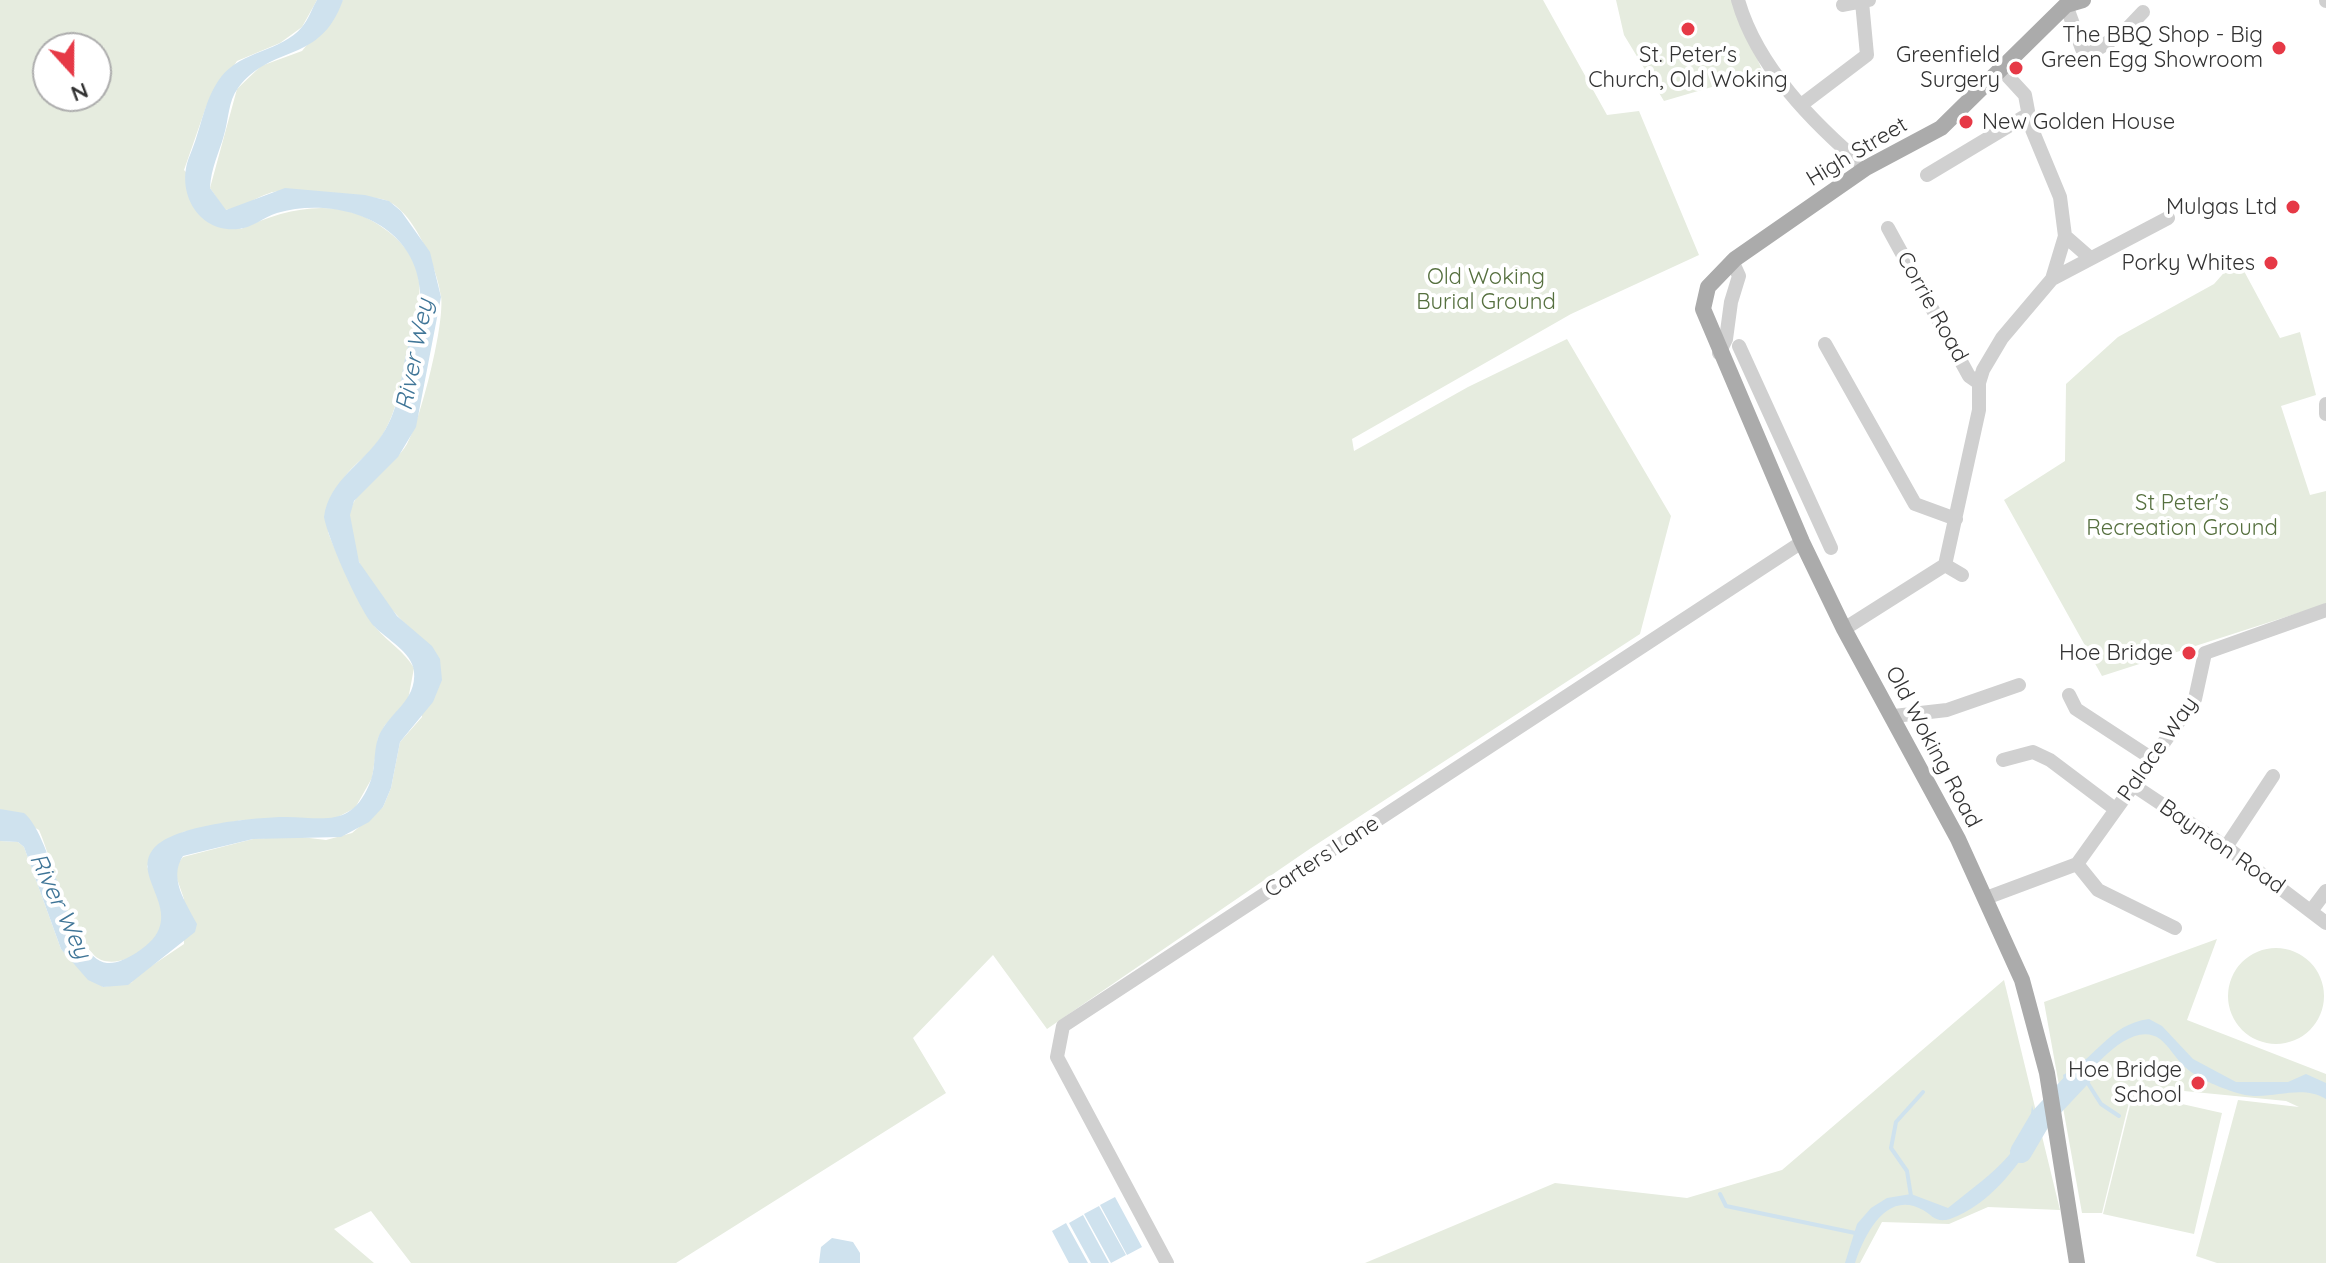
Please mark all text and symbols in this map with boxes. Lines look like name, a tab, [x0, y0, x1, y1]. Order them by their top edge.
marker: St. Peter's Church, Old Woking	[1679, 20, 1697, 38]
place label: The BBQ Shop - Big Green Egg Showroom	[2041, 22, 2263, 74]
north arrow	[32, 32, 112, 112]
marker: The BBQ Shop - Big Green Egg Showroom	[2270, 39, 2288, 57]
place label: St. Peter's Church, Old Woking	[1588, 42, 1788, 94]
place label: Greenfield Surgery	[1896, 42, 2000, 94]
marker: Greenfield Surgery	[2007, 59, 2025, 77]
text: N	[67, 77, 92, 109]
place label: New Golden House	[1982, 109, 2175, 135]
street label: High Street	[1802, 112, 1912, 192]
marker: New Golden House	[1957, 113, 1975, 131]
place label: Mulgas Ltd	[2166, 194, 2277, 220]
marker: Mulgas Ltd	[2284, 198, 2302, 216]
street label: Corrie Road	[1891, 247, 1973, 367]
place label: Porky Whites	[2122, 250, 2255, 276]
marker: Porky Whites	[2262, 254, 2280, 272]
park label: Old Woking Burial Ground	[1416, 264, 1556, 316]
water label: River Wey	[390, 297, 440, 413]
park label: St Peter's Recreation Ground	[2086, 490, 2278, 542]
place label: Hoe Bridge	[2059, 640, 2173, 666]
marker: Hoe Bridge	[2180, 644, 2198, 662]
street label: Old Woking Road	[1879, 662, 1987, 832]
street label: Palace Way	[2112, 692, 2204, 806]
street label: Baynton Road	[2154, 794, 2290, 900]
street label: Carters Lane	[1260, 810, 1384, 904]
water label: River Wey	[23, 849, 97, 963]
place label: Hoe Bridge School	[2068, 1057, 2182, 1108]
marker: Hoe Bridge School	[2189, 1074, 2207, 1092]

